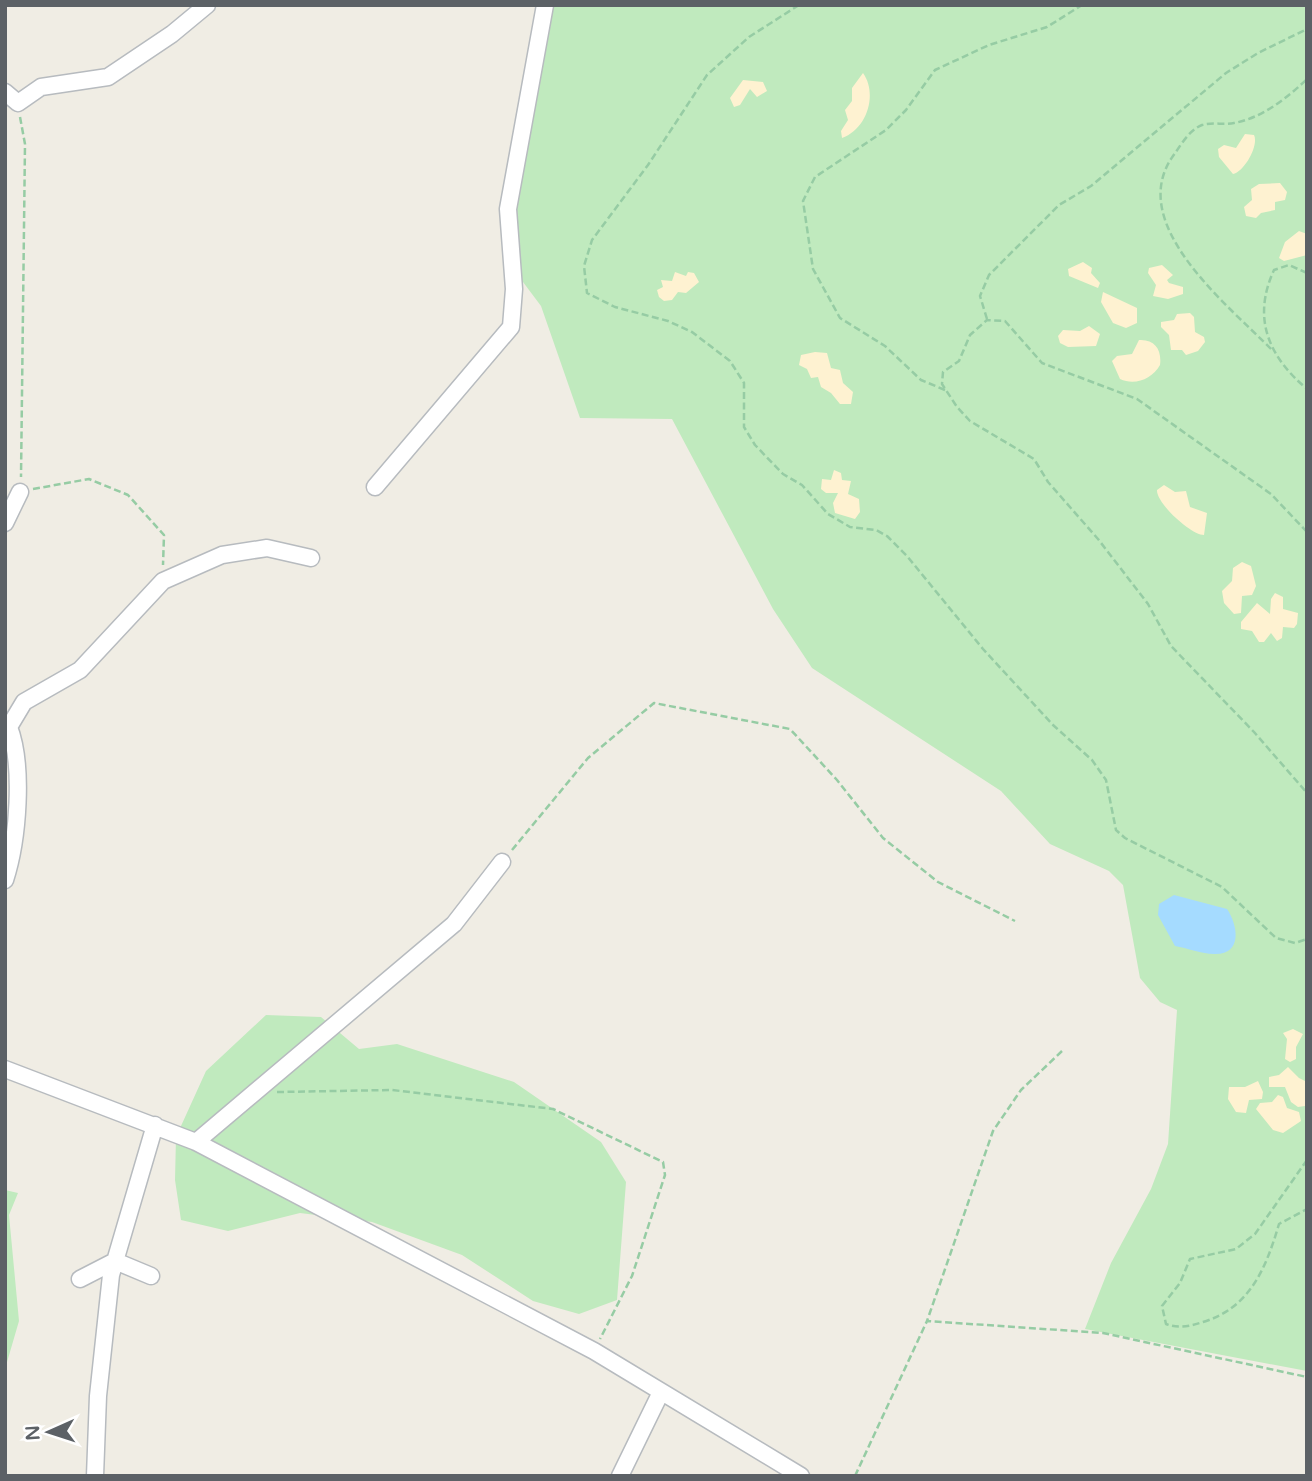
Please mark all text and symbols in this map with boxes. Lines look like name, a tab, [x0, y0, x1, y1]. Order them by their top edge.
north arrow	[14, 1397, 84, 1467]
text: N	[22, 1425, 44, 1441]

